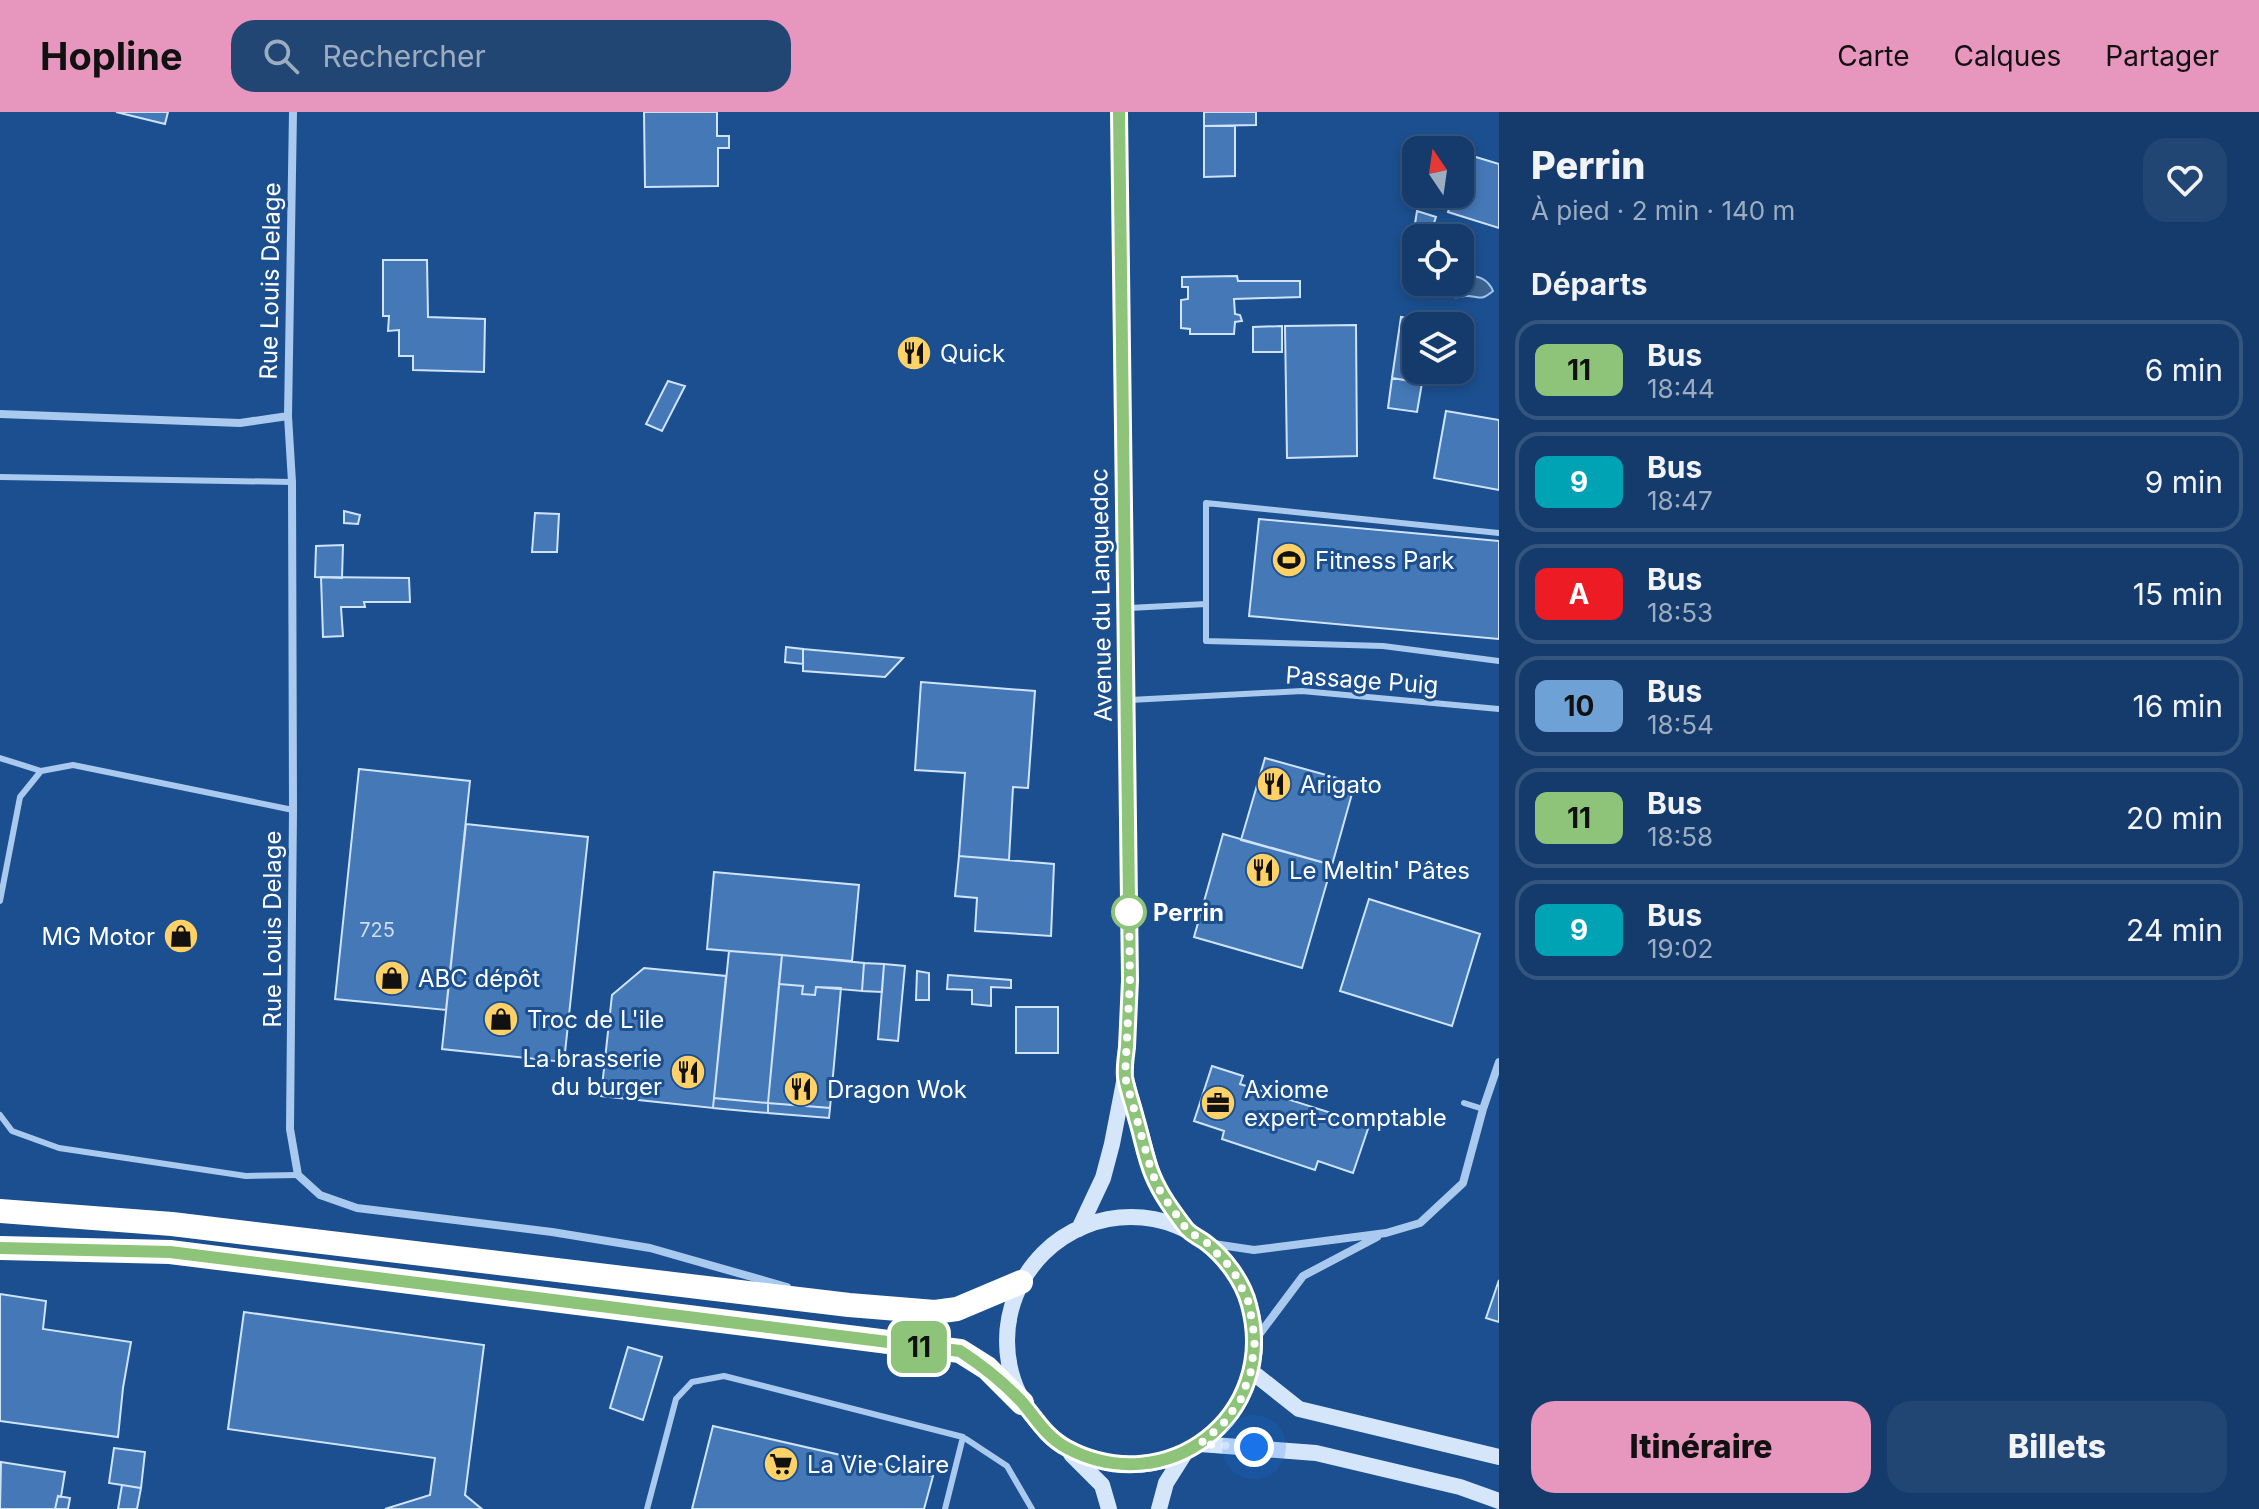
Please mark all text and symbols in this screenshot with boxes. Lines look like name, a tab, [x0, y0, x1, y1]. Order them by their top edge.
search box	[231, 20, 791, 92]
text: Hopline	[40, 33, 183, 79]
icon: search	[259, 34, 303, 78]
text: Rechercher	[323, 38, 486, 74]
text: Carte	[1837, 39, 1910, 73]
text: Calques	[1954, 39, 2061, 73]
text: Partager	[2105, 39, 2219, 73]
north arrow	[1402, 136, 1474, 208]
map controls	[1402, 136, 1474, 384]
button: heart	[2143, 138, 2227, 222]
text: Perrin	[1531, 142, 1645, 188]
street label: Rue Louis Delage	[254, 182, 286, 380]
text: À pied · 2 min · 140 m	[1531, 195, 1795, 226]
button: locate	[1402, 224, 1474, 296]
text: Départs	[1531, 266, 1648, 302]
button: layers	[1402, 312, 1474, 384]
restaurant icon: Quick	[895, 334, 933, 372]
text: Bus	[1647, 337, 1702, 373]
place label: Quick	[940, 339, 1005, 368]
text: 6 min	[2145, 352, 2223, 388]
text: 11	[1567, 353, 1591, 387]
text: 18:44	[1647, 373, 1715, 404]
text: Bus	[1647, 449, 1702, 485]
text: 9 min	[2145, 464, 2223, 500]
text: 9	[1570, 465, 1588, 499]
street label: Avenue du Languedoc	[1084, 468, 1118, 722]
text: 18:47	[1647, 485, 1713, 516]
sports icon: Fitness Park	[1270, 541, 1308, 579]
place label: Fitness Park	[1315, 546, 1454, 575]
text: Bus	[1647, 561, 1702, 597]
text: 15 min	[2133, 576, 2223, 612]
text: A	[1569, 577, 1589, 611]
text: 18:53	[1647, 597, 1713, 628]
street label: Passage Puig	[1285, 660, 1439, 700]
text: Bus	[1647, 673, 1702, 709]
text: 16 min	[2132, 688, 2223, 724]
text: 10	[1564, 689, 1594, 723]
text: 18:54	[1647, 709, 1714, 740]
restaurant icon: Arigato	[1255, 765, 1293, 803]
place label: Arigato	[1300, 770, 1382, 799]
text: Bus	[1647, 785, 1702, 821]
text: 20 min	[2126, 800, 2223, 836]
text: 11	[1567, 801, 1591, 835]
text: 18:58	[1647, 821, 1713, 852]
street label: Rue Louis Delage	[258, 830, 287, 1028]
restaurant icon: Le Meltin' Pâtes	[1244, 851, 1282, 889]
place label: Le Meltin' Pâtes	[1289, 856, 1470, 885]
marker: Perrin	[1112, 895, 1146, 929]
text: Bus	[1647, 897, 1702, 933]
place label: Perrin	[1153, 898, 1224, 927]
text: 24 min	[2126, 912, 2223, 948]
text: 9	[1570, 913, 1588, 947]
shop icon: MG Motor	[162, 917, 200, 955]
house number: 725	[359, 918, 395, 942]
place label: MG Motor	[42, 922, 155, 951]
text: 19:02	[1647, 933, 1713, 964]
shop icon: ABC dépôt	[373, 959, 411, 997]
place label: ABC dépôt	[418, 964, 540, 993]
shop icon: Troc de L'ile	[482, 1000, 520, 1038]
place label: Troc de L'ile	[527, 1005, 664, 1034]
place label: La brasserie du burger	[522, 1044, 662, 1101]
restaurant icon: La brasserie du burger	[669, 1053, 707, 1091]
restaurant icon: Dragon Wok	[782, 1070, 820, 1108]
place label: Dragon Wok	[827, 1075, 967, 1104]
place label: Axiome expert-comptable	[1244, 1075, 1447, 1132]
office icon: Axiome expert-comptable	[1199, 1084, 1237, 1122]
line badge: 11	[883, 1321, 955, 1373]
text: 11	[907, 1330, 931, 1364]
button: Itinéraire	[1531, 1401, 1871, 1493]
button: Billets	[1887, 1401, 2227, 1493]
your location	[1234, 1427, 1274, 1467]
supermarket icon: La Vie Claire	[762, 1445, 800, 1483]
place label: La Vie Claire	[807, 1450, 949, 1479]

